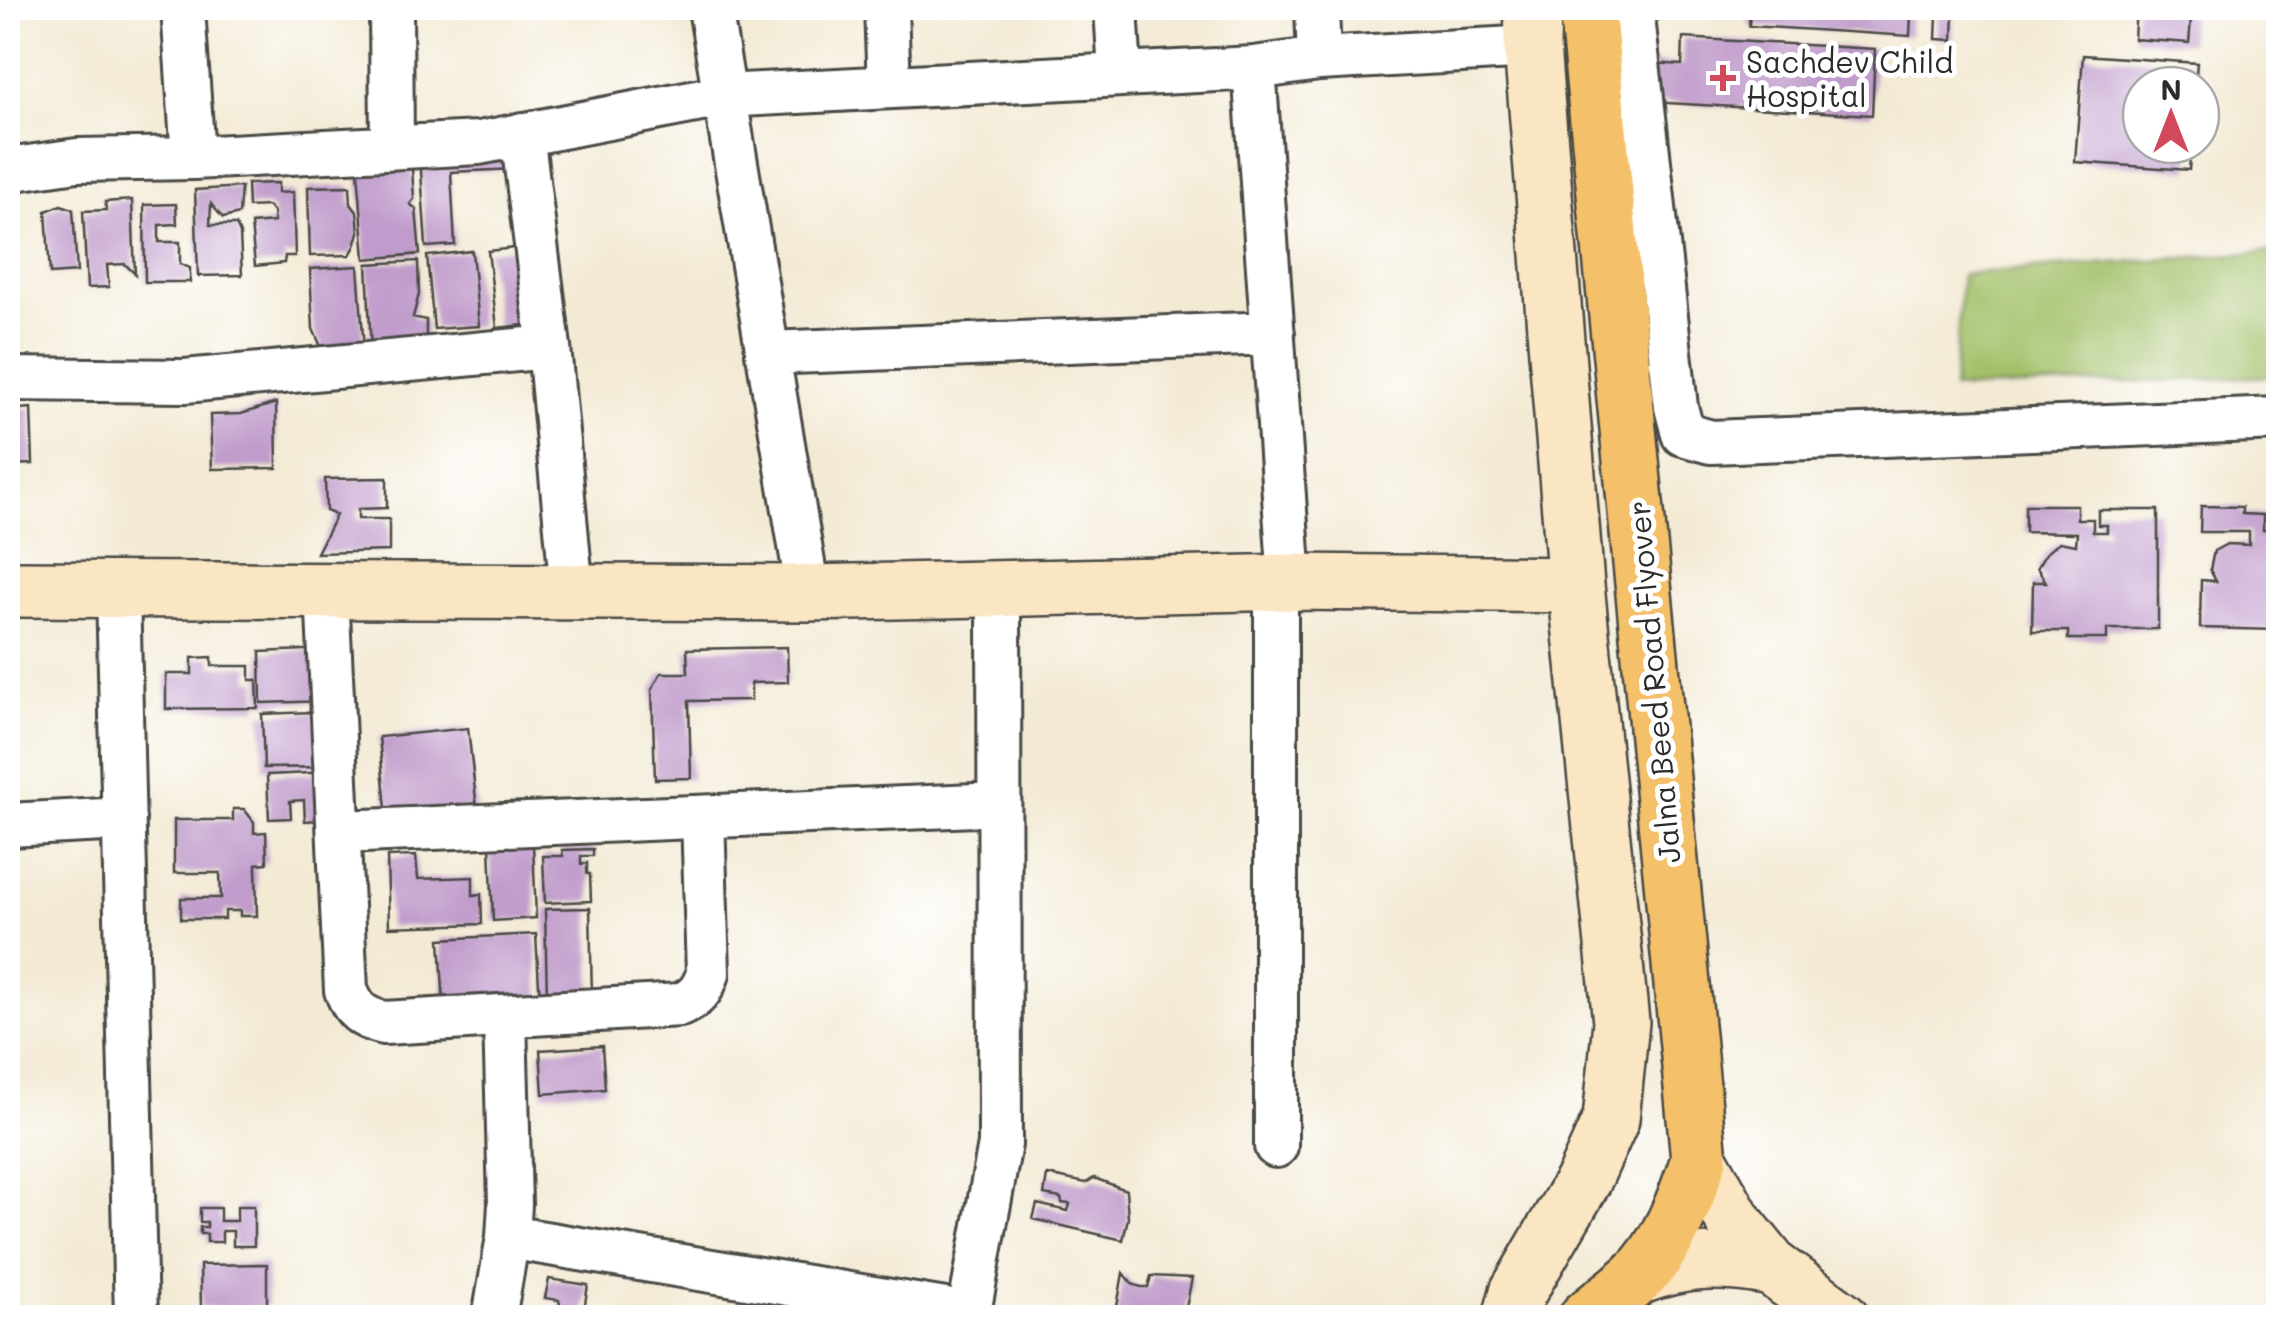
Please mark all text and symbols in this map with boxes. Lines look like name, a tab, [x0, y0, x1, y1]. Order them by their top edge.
place label: Sachdev Child Hospital	[1746, 41, 1953, 115]
marker: Sachdev Child Hospital	[1710, 65, 1736, 91]
north arrow	[2121, 65, 2221, 165]
text: N	[2160, 71, 2182, 107]
street label: Jalna Beed Road Flyover	[1617, 499, 1689, 865]

